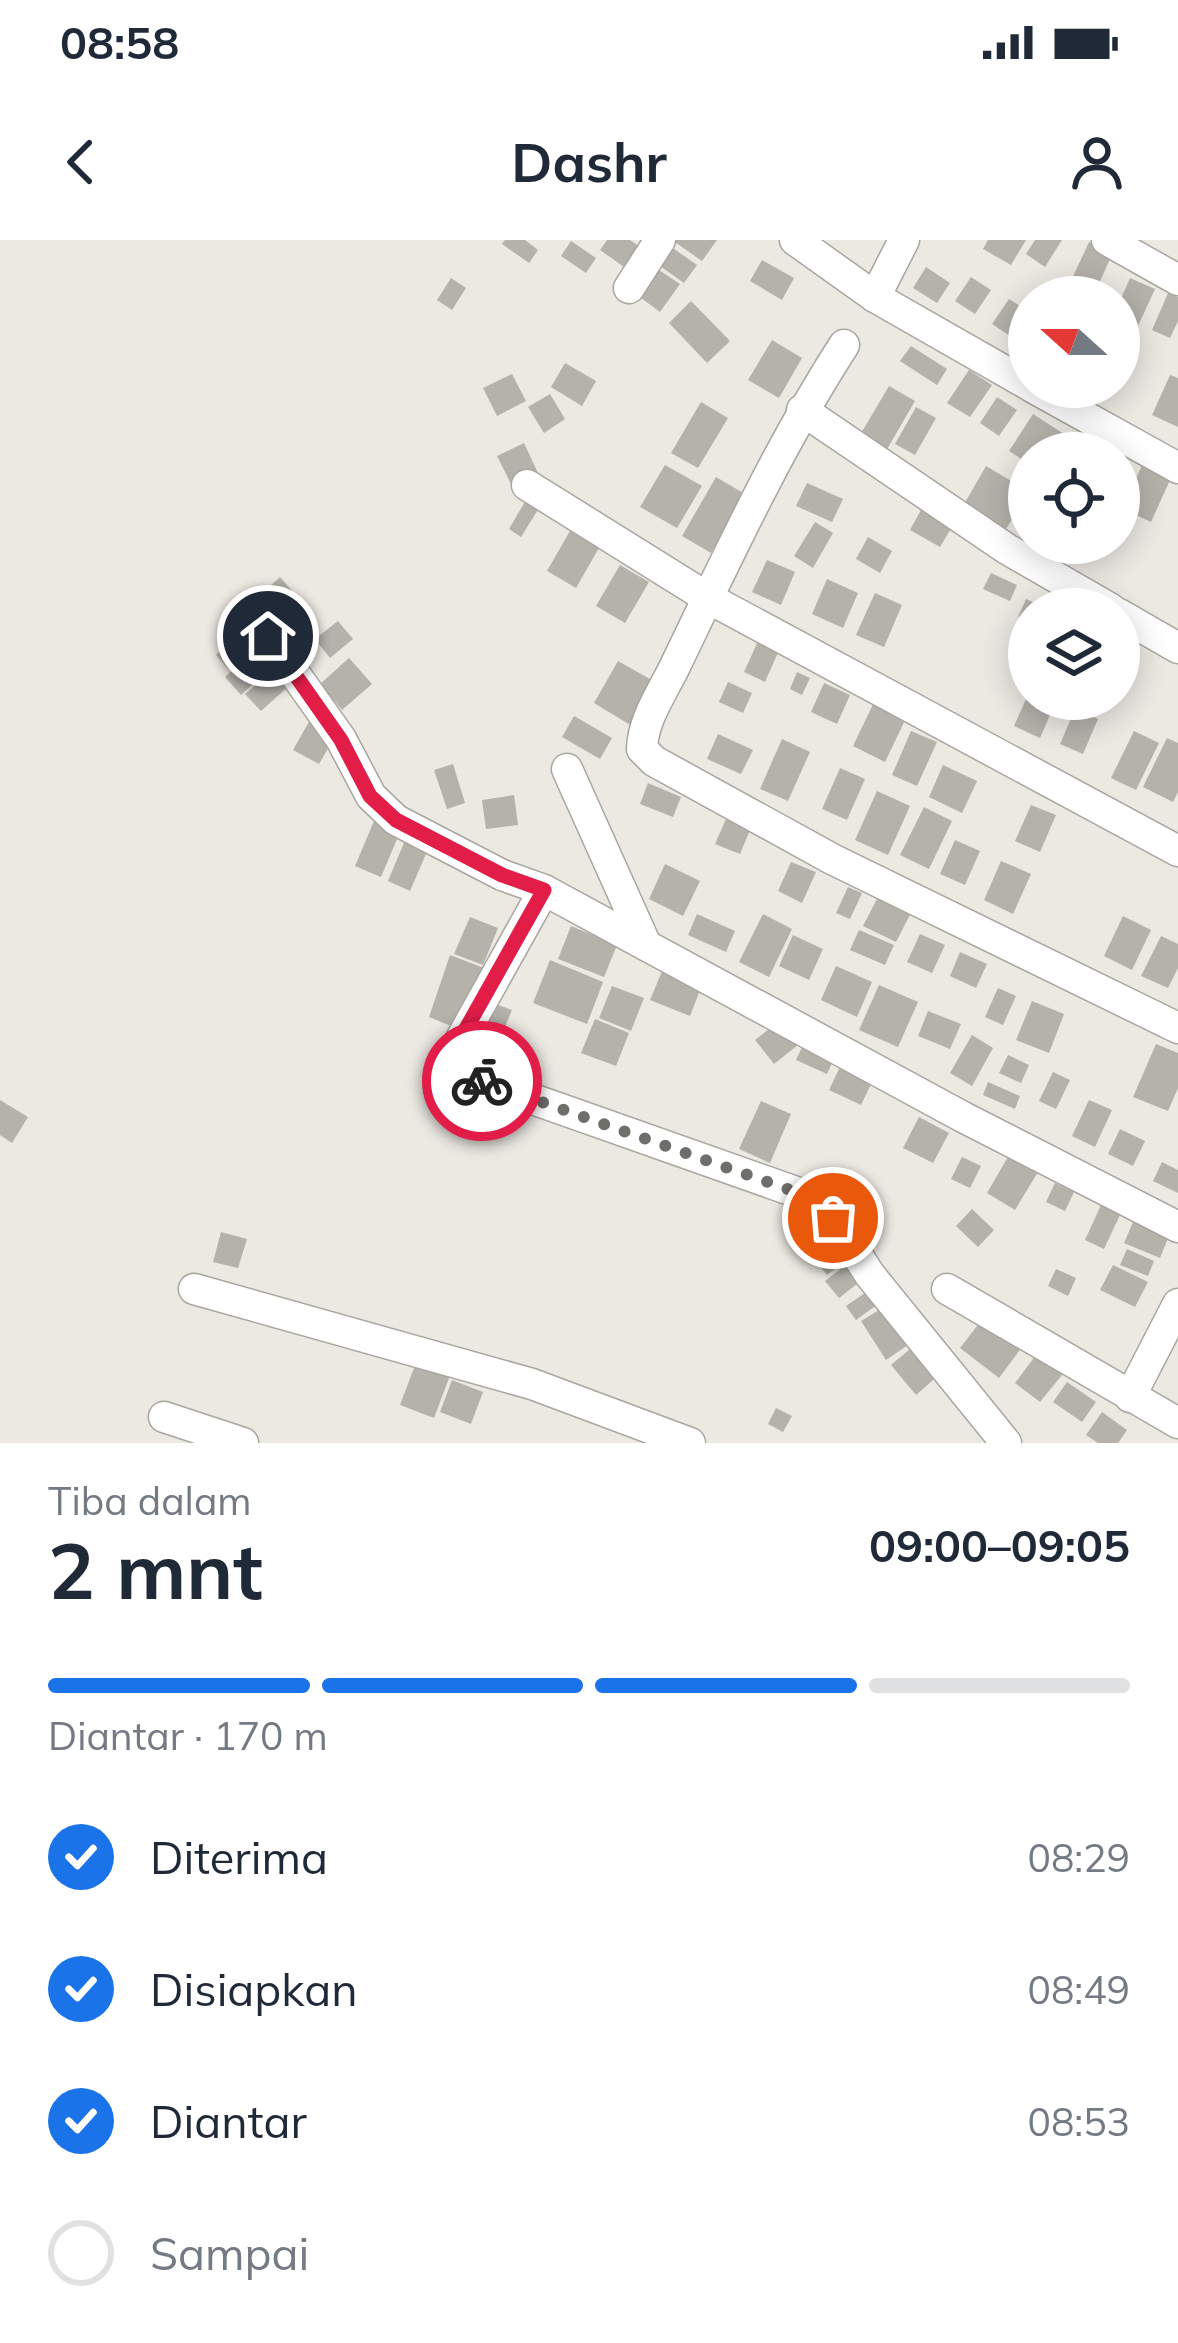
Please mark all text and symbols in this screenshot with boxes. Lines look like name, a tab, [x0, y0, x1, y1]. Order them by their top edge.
text: 08:58	[60, 14, 179, 70]
text: Dashr	[511, 128, 667, 196]
icon: back	[48, 129, 114, 195]
icon: person	[1064, 129, 1130, 195]
north arrow	[1008, 276, 1140, 408]
map controls	[1008, 276, 1140, 720]
button: locate	[1008, 432, 1140, 564]
pin	[217, 585, 319, 687]
button: layers	[1008, 588, 1140, 720]
icon: home	[235, 603, 301, 669]
courier	[422, 1021, 542, 1141]
icon: bike	[449, 1048, 515, 1114]
pin	[782, 1167, 884, 1269]
icon: bag	[800, 1185, 866, 1251]
text: Tiba dalam	[48, 1476, 252, 1525]
text: 09:00–09:05	[869, 1517, 1130, 1573]
text: 2 mnt	[48, 1521, 263, 1619]
text: Diantar · 170 m	[48, 1711, 328, 1760]
icon: check	[48, 1824, 114, 1890]
text: Diterima	[150, 1829, 328, 1885]
text: 08:29	[1028, 1833, 1130, 1882]
icon: check	[48, 1956, 114, 2022]
text: Disiapkan	[150, 1961, 358, 2017]
text: 08:49	[1028, 1965, 1130, 2014]
icon: check	[48, 2088, 114, 2154]
text: Diantar	[150, 2093, 307, 2149]
text: 08:53	[1028, 2097, 1130, 2146]
text: Sampai	[150, 2225, 309, 2281]

